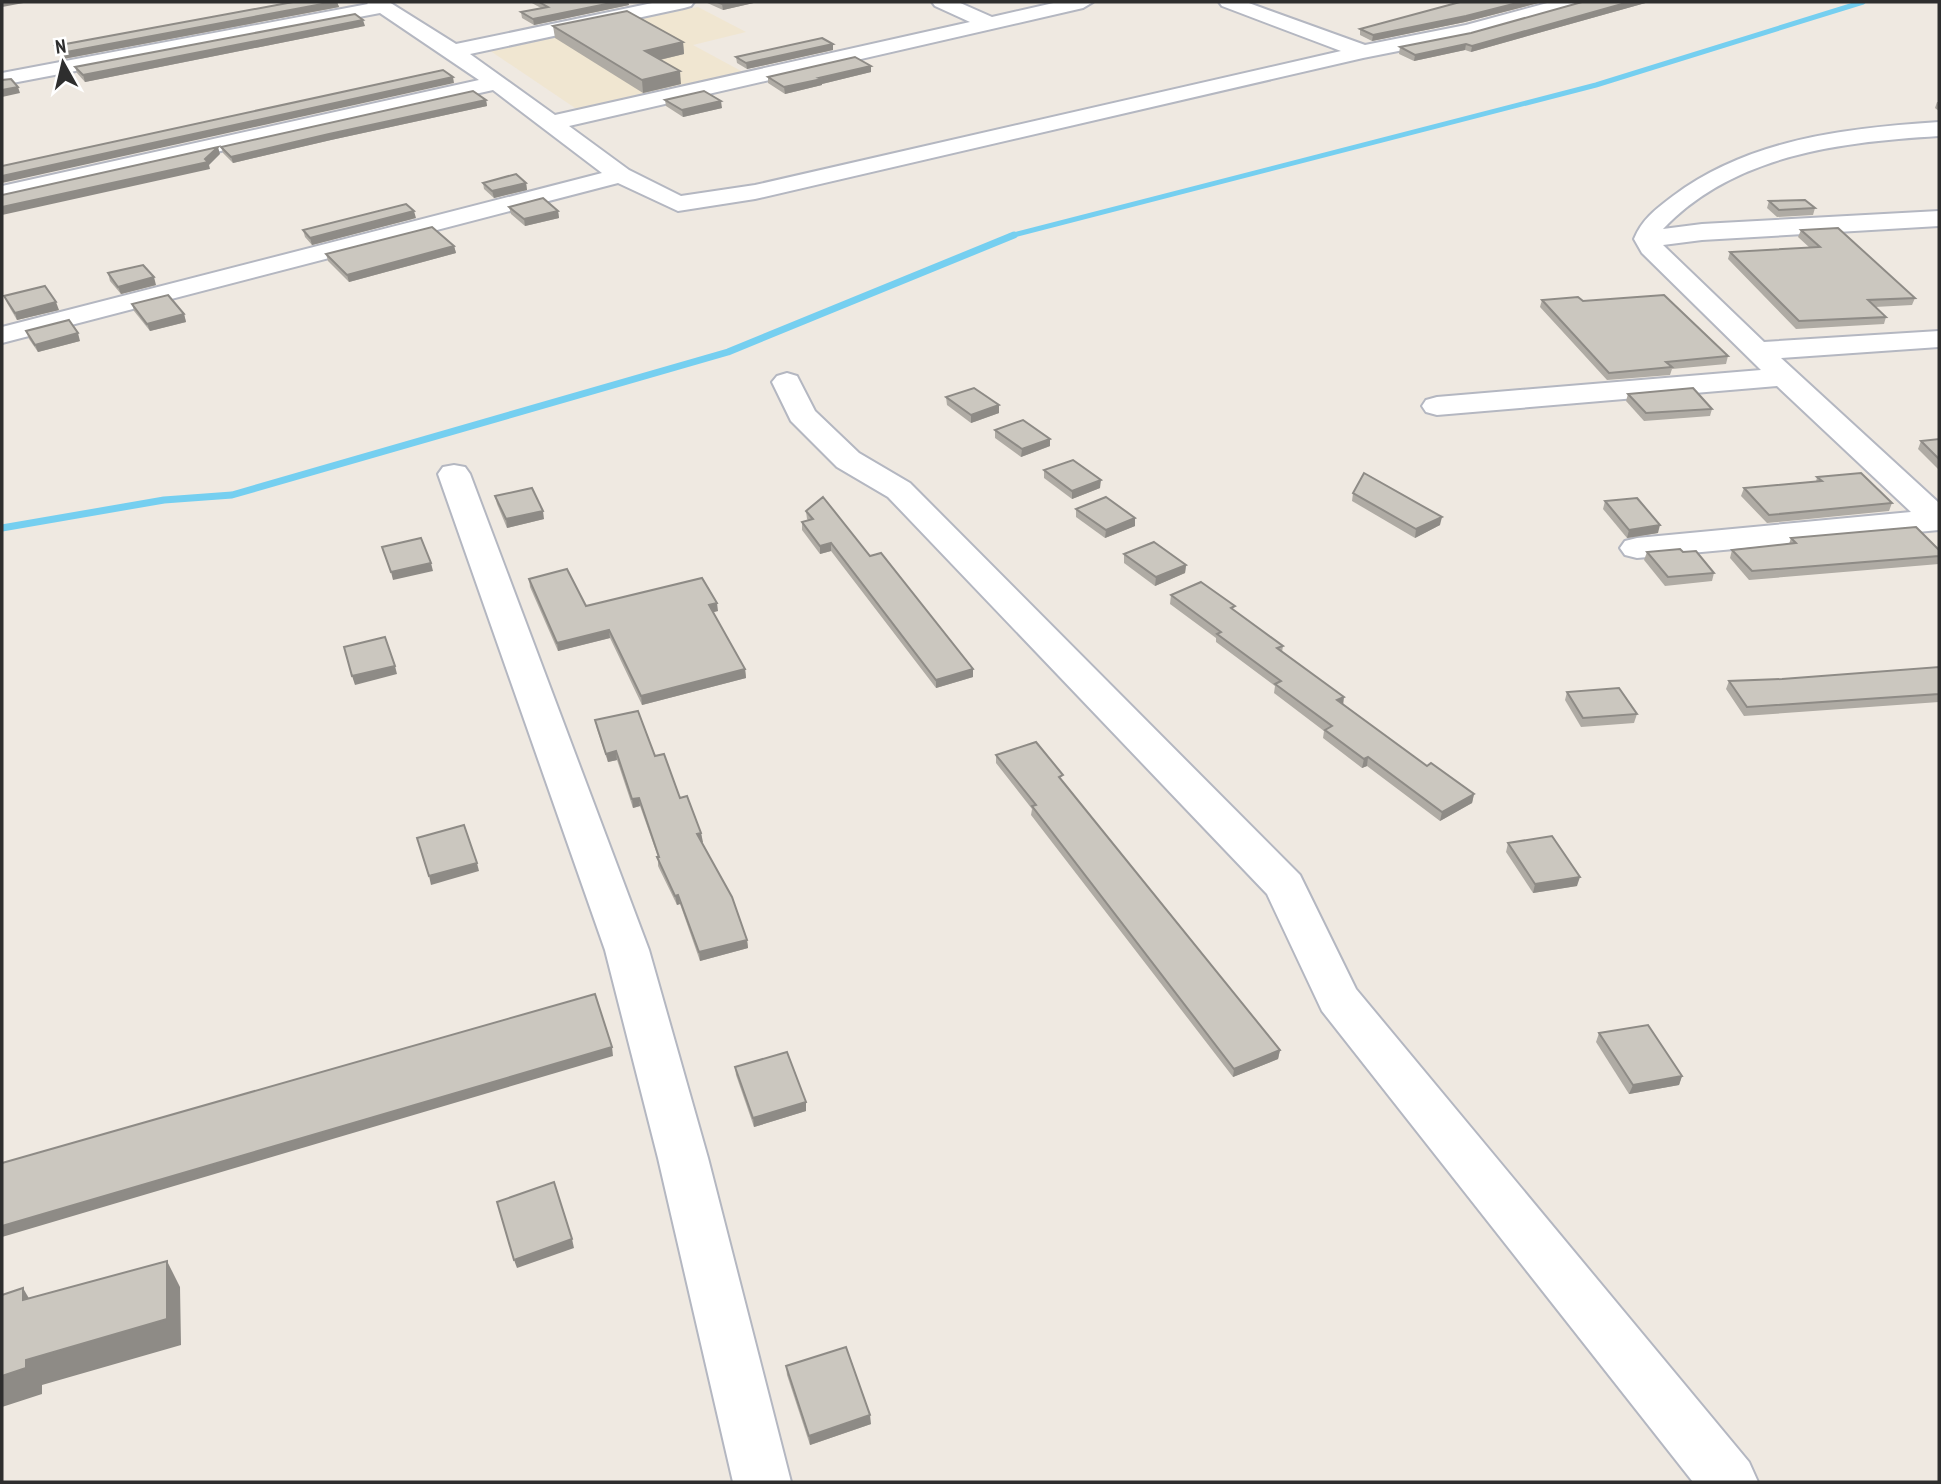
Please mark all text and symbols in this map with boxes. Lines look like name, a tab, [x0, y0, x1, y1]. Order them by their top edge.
north arrow	[28, 28, 98, 98]
text: N	[54, 34, 67, 59]

